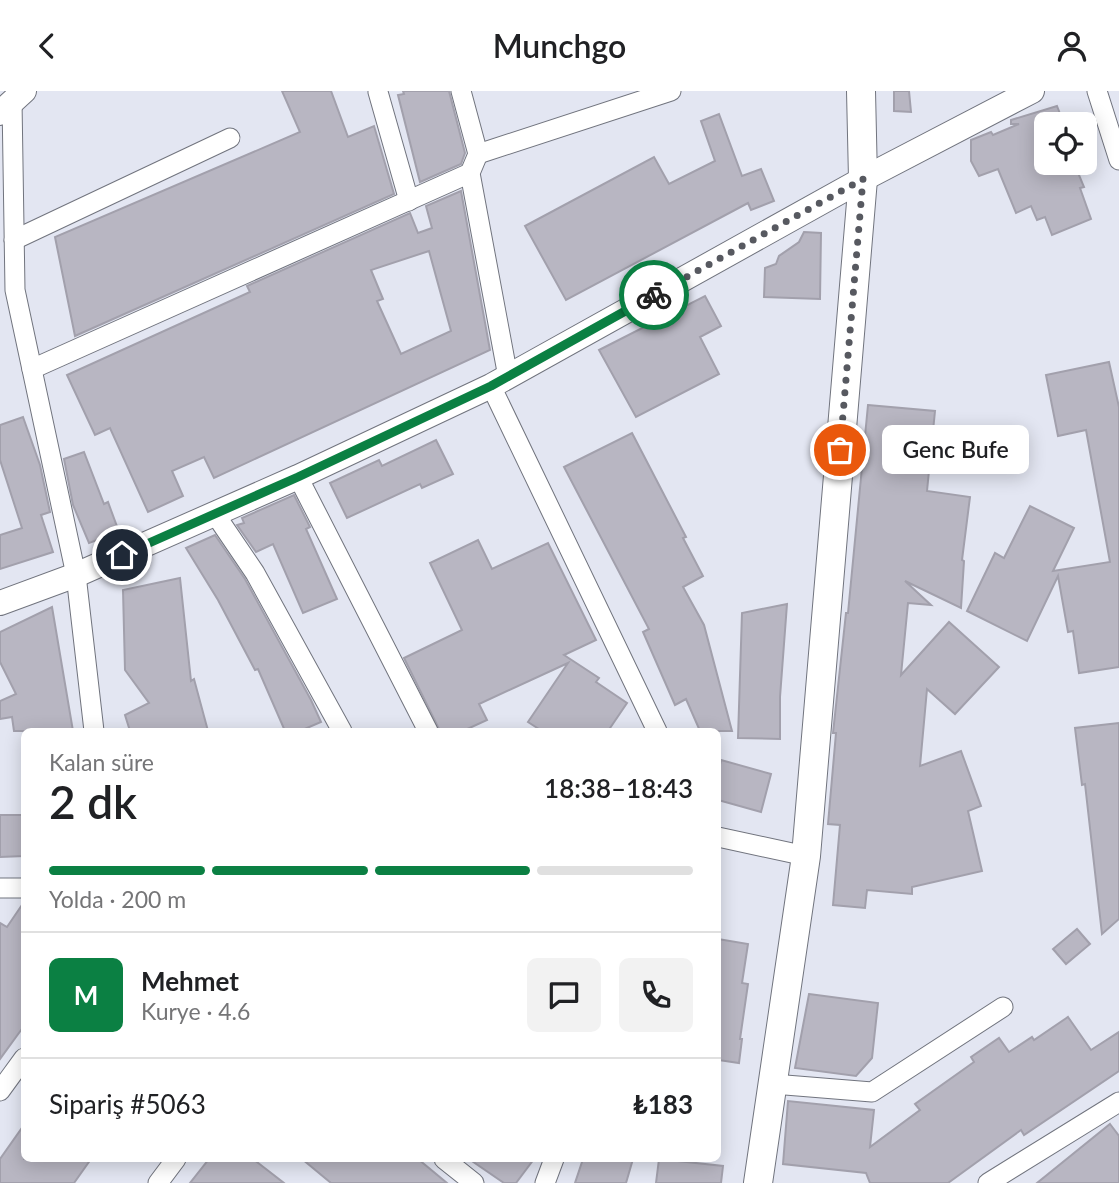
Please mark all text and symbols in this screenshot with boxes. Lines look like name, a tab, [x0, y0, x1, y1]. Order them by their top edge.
text: Munchgo	[493, 26, 626, 65]
icon: back	[28, 27, 66, 65]
icon: person	[1053, 27, 1091, 65]
map controls	[1034, 112, 1097, 175]
button: locate	[1034, 112, 1097, 175]
courier	[619, 260, 689, 330]
icon: bike	[635, 276, 673, 314]
pin	[810, 420, 870, 480]
callout: Genc Bufe	[882, 425, 1029, 475]
icon: bag	[821, 431, 859, 469]
text: Genc Bufe	[902, 435, 1009, 463]
pin	[92, 525, 152, 585]
icon: home	[103, 536, 141, 574]
text: Kalan süre	[49, 748, 154, 776]
text: 18:38–18:43	[544, 772, 693, 804]
text: 2 dk	[49, 774, 137, 829]
text: Yolda · 200 m	[49, 885, 186, 913]
button: chat	[527, 958, 601, 1032]
button: phone	[619, 958, 693, 1032]
text: Mehmet	[141, 965, 239, 997]
text: M	[74, 979, 98, 1011]
text: Kurye · 4.6	[141, 997, 250, 1025]
text: Sipariş #5063	[49, 1088, 206, 1120]
text: ₺183	[633, 1088, 693, 1120]

